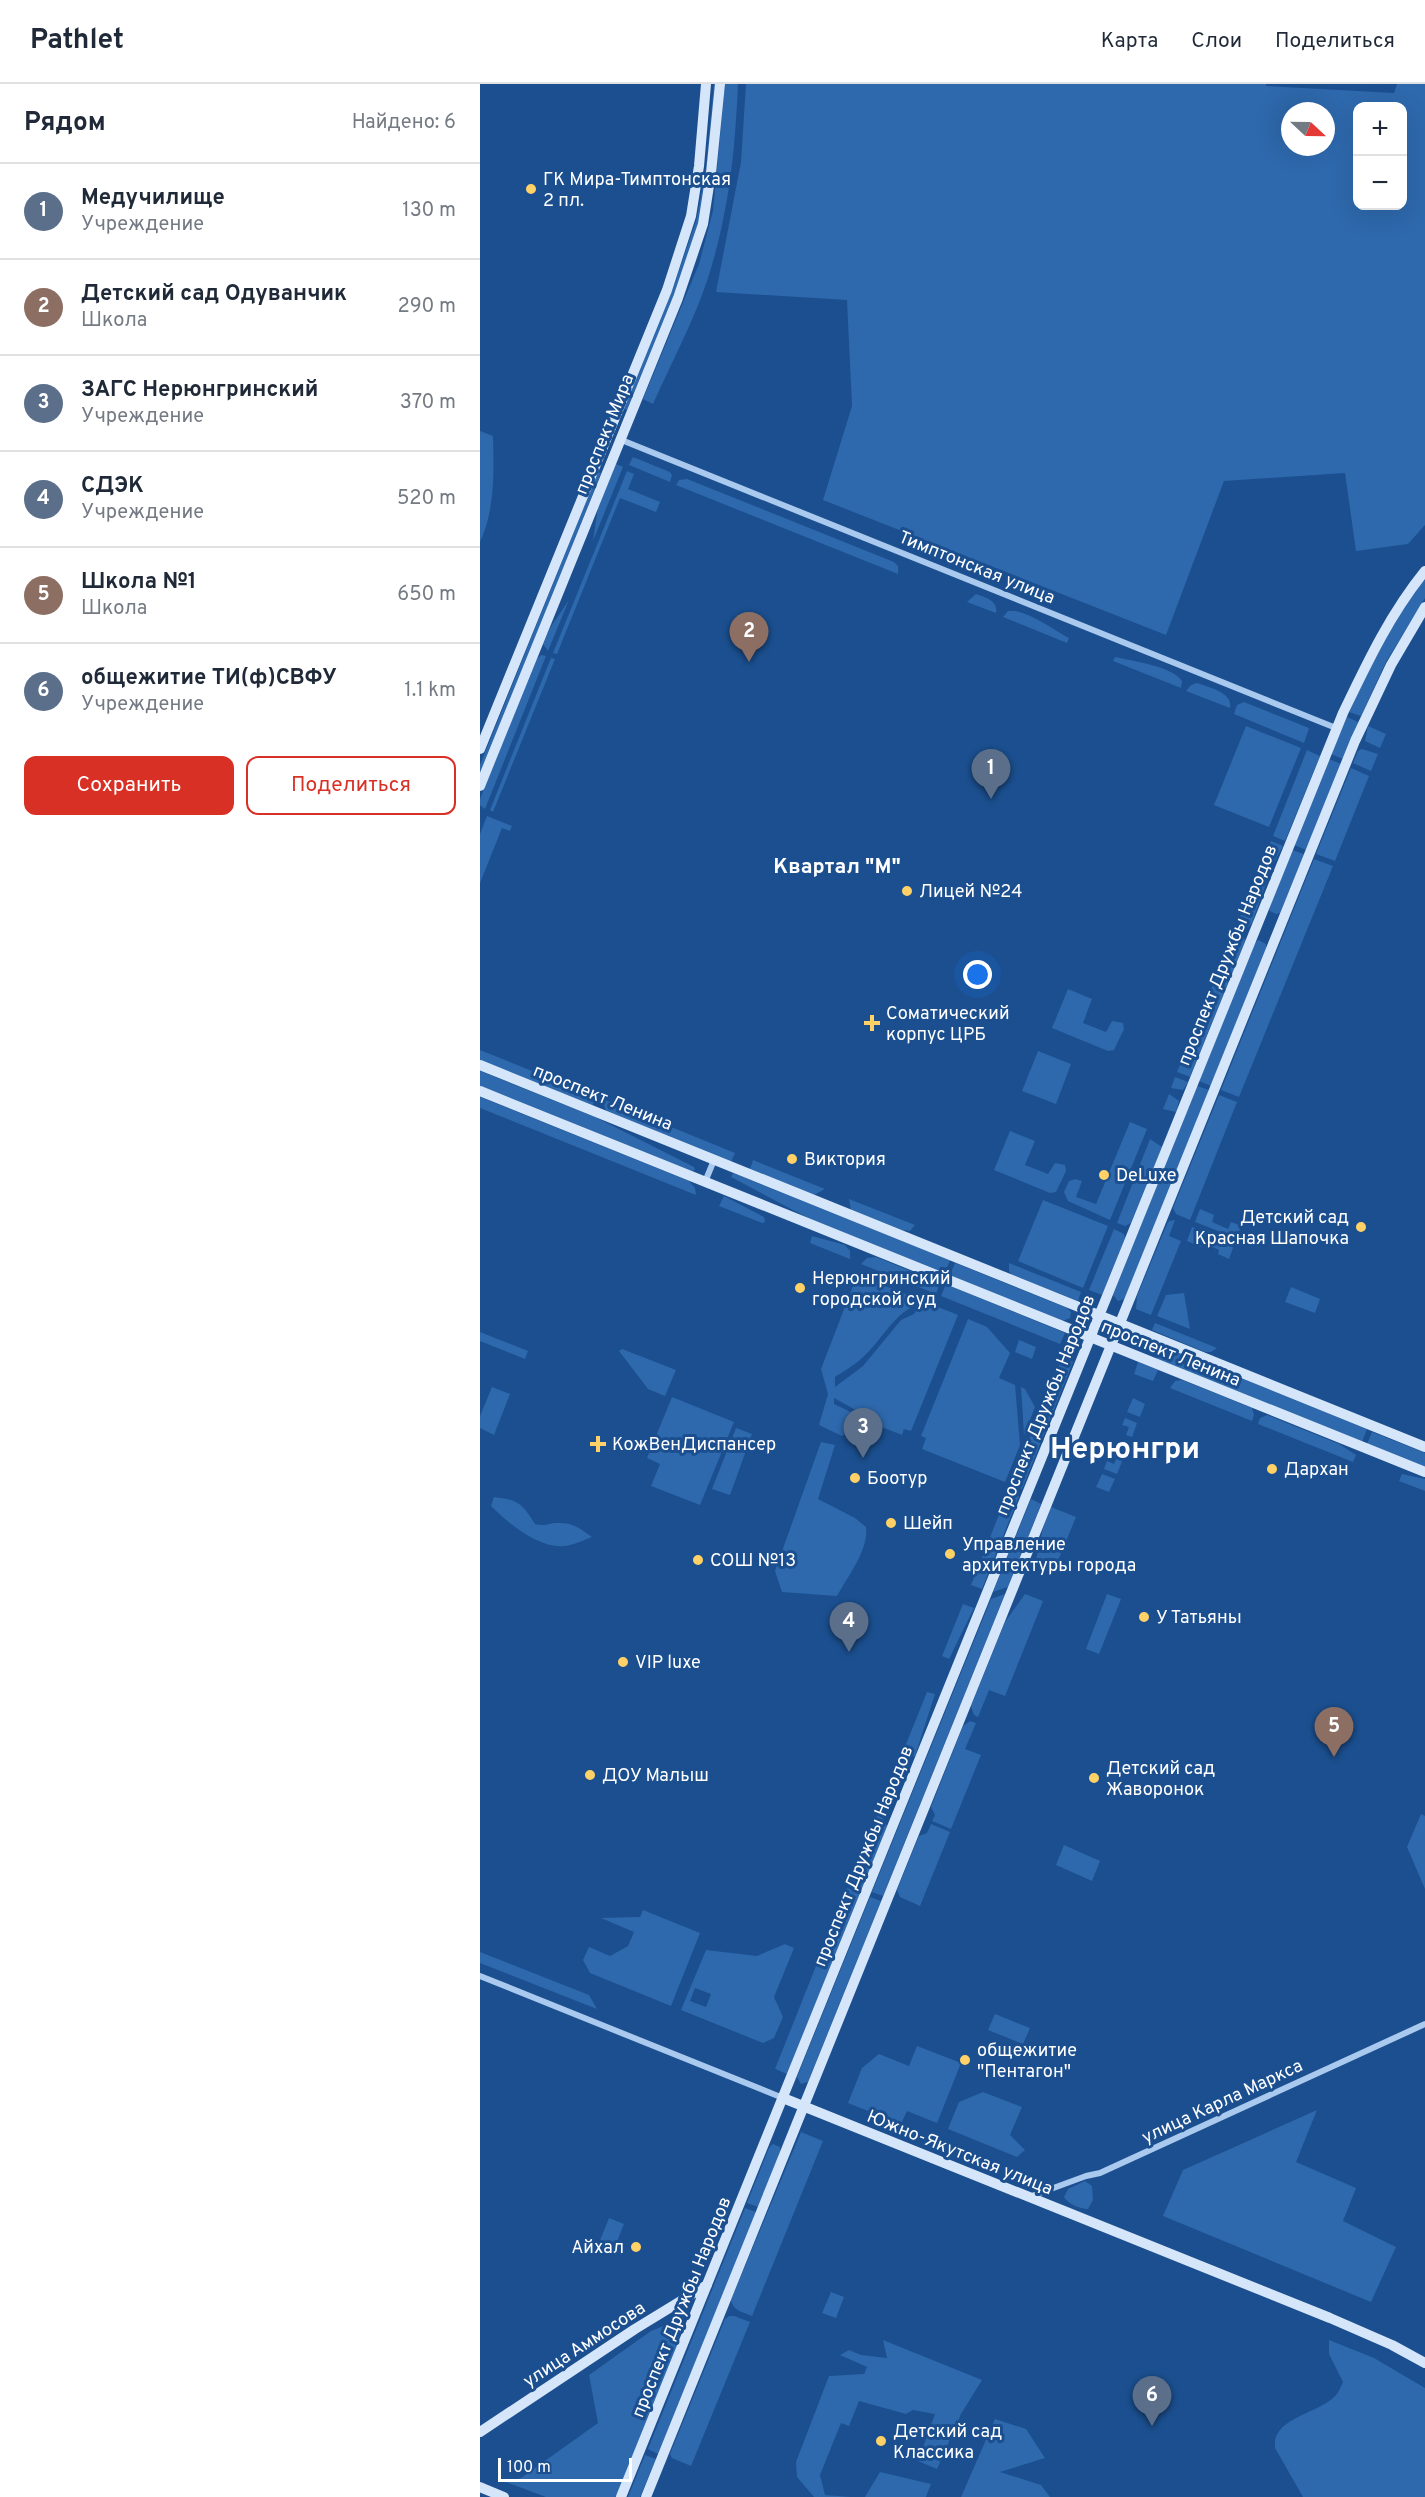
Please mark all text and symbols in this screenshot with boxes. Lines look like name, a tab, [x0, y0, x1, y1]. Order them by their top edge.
text: Pathlet	[30, 23, 124, 59]
text: Карта	[1101, 28, 1158, 55]
text: Слои	[1191, 28, 1242, 55]
text: Поделиться	[1275, 28, 1395, 55]
north arrow	[1281, 102, 1335, 156]
map controls	[1353, 102, 1407, 210]
button: +	[1353, 102, 1407, 156]
text: Рядом	[24, 107, 106, 140]
text: Найдено: 6	[352, 110, 456, 136]
button: −	[1353, 156, 1407, 210]
place label: ГК Мира-Тимптонская 2 пл.	[543, 169, 731, 213]
marker: ГК Мира-Тимптонская 2 пл.	[524, 182, 538, 196]
text: Медучилище	[81, 185, 225, 212]
text: 1	[40, 198, 48, 224]
text: 130 m	[402, 198, 456, 224]
text: Учреждение	[81, 212, 204, 238]
text: Детский сад Одуванчик	[81, 281, 347, 308]
text: 2	[37, 294, 50, 320]
text: 290 m	[398, 294, 456, 320]
text: Школа	[81, 308, 147, 334]
street label: проспект Мира	[571, 371, 640, 498]
text: ЗАГС Нерюнгринский	[81, 377, 318, 404]
text: 3	[38, 390, 50, 416]
text: 370 m	[400, 390, 456, 416]
text: Учреждение	[81, 404, 204, 430]
text: СДЭК	[81, 473, 144, 500]
text: 4	[37, 486, 50, 512]
text: 520 m	[397, 486, 456, 512]
text: Учреждение	[81, 500, 204, 526]
street label: Тимптонская улица	[895, 527, 1058, 610]
text: Школа №1	[81, 569, 196, 596]
text: 5	[37, 582, 50, 608]
text: 650 m	[397, 582, 456, 608]
text: Школа	[81, 596, 147, 622]
pin: 2	[730, 612, 768, 662]
text: общежитие ТИ(ф)СВФУ	[81, 665, 337, 692]
text: 6	[37, 678, 50, 704]
text: 1.1 km	[404, 678, 456, 704]
text: Учреждение	[81, 692, 204, 718]
pin: 1	[972, 750, 1010, 799]
button: Сохранить	[24, 756, 234, 815]
button: Поделиться	[246, 756, 456, 815]
street label: проспект Дружбы Народов	[1173, 842, 1283, 1069]
district label: Квартал "М"	[773, 854, 901, 881]
place label: Лицей №24	[919, 881, 1022, 904]
marker: Лицей №24	[900, 884, 914, 898]
your location	[963, 960, 992, 989]
place label: Соматический корпус ЦРБ	[886, 1003, 1009, 1047]
marker: Соматический корпус ЦРБ	[863, 1014, 881, 1032]
street label: проспект Ленина	[529, 1060, 676, 1137]
place label: Виктория	[804, 1149, 886, 1172]
marker: Виктория	[785, 1152, 799, 1166]
place label: DeLuxe	[1116, 1165, 1177, 1188]
marker: DeLuxe	[1097, 1168, 1111, 1182]
place label: Детский сад Красная Шапочка	[1195, 1207, 1349, 1251]
marker: Детский сад Красная Шапочка	[1354, 1220, 1368, 1234]
place label: Нерюнгринский городской суд	[812, 1268, 951, 1312]
marker: Нерюнгринский городской суд	[793, 1281, 807, 1295]
street label: проспект Дружбы Народов	[991, 1292, 1101, 1519]
street label: проспект Ленина	[1097, 1316, 1244, 1393]
pin: 3	[844, 1408, 883, 1458]
district label: Нерюнгри	[1050, 1432, 1200, 1469]
place label: КожВенДиспансер	[612, 1434, 776, 1457]
marker: КожВенДиспансер	[589, 1435, 607, 1453]
place label: Дархан	[1284, 1459, 1349, 1482]
marker: Дархан	[1265, 1462, 1279, 1476]
place label: Боотур	[867, 1468, 928, 1491]
marker: Боотур	[848, 1471, 862, 1485]
place label: Шейп	[903, 1513, 953, 1536]
marker: Шейп	[884, 1516, 898, 1530]
place label: Управление архитектуры города	[962, 1534, 1136, 1578]
marker: Управление архитектуры города	[943, 1547, 957, 1561]
place label: СОШ №13	[710, 1550, 796, 1573]
marker: СОШ №13	[691, 1553, 705, 1567]
pin: 4	[830, 1602, 868, 1652]
place label: У Татьяны	[1156, 1607, 1242, 1630]
marker: У Татьяны	[1137, 1610, 1151, 1624]
place label: VIP luxe	[635, 1652, 701, 1675]
marker: VIP luxe	[616, 1655, 630, 1669]
pin: 5	[1314, 1708, 1354, 1757]
street label: проспект Дружбы Народов	[809, 1743, 919, 1970]
place label: Детский сад Жаворонок	[1106, 1758, 1215, 1802]
place label: ДОУ Малыш	[602, 1765, 709, 1788]
marker: ДОУ Малыш	[583, 1768, 597, 1782]
marker: Детский сад Жаворонок	[1087, 1771, 1101, 1785]
place label: общежитие "Пентагон"	[977, 2040, 1077, 2084]
marker: общежитие "Пентагон"	[958, 2053, 972, 2067]
street label: улица Карла Маркса	[1138, 2055, 1307, 2150]
street label: Южно-Якутская улица	[863, 2106, 1056, 2201]
street label: проспект Дружбы Народов	[627, 2194, 737, 2421]
place label: Айхал	[571, 2237, 624, 2260]
marker: Айхал	[629, 2240, 643, 2254]
street label: улица Аммосова	[519, 2297, 650, 2393]
pin: 6	[1132, 2376, 1172, 2426]
place label: Детский сад Классика	[893, 2421, 1002, 2465]
marker: Детский сад Классика	[874, 2434, 888, 2448]
scale bar	[498, 2455, 632, 2482]
text: 100 m	[507, 2458, 551, 2478]

